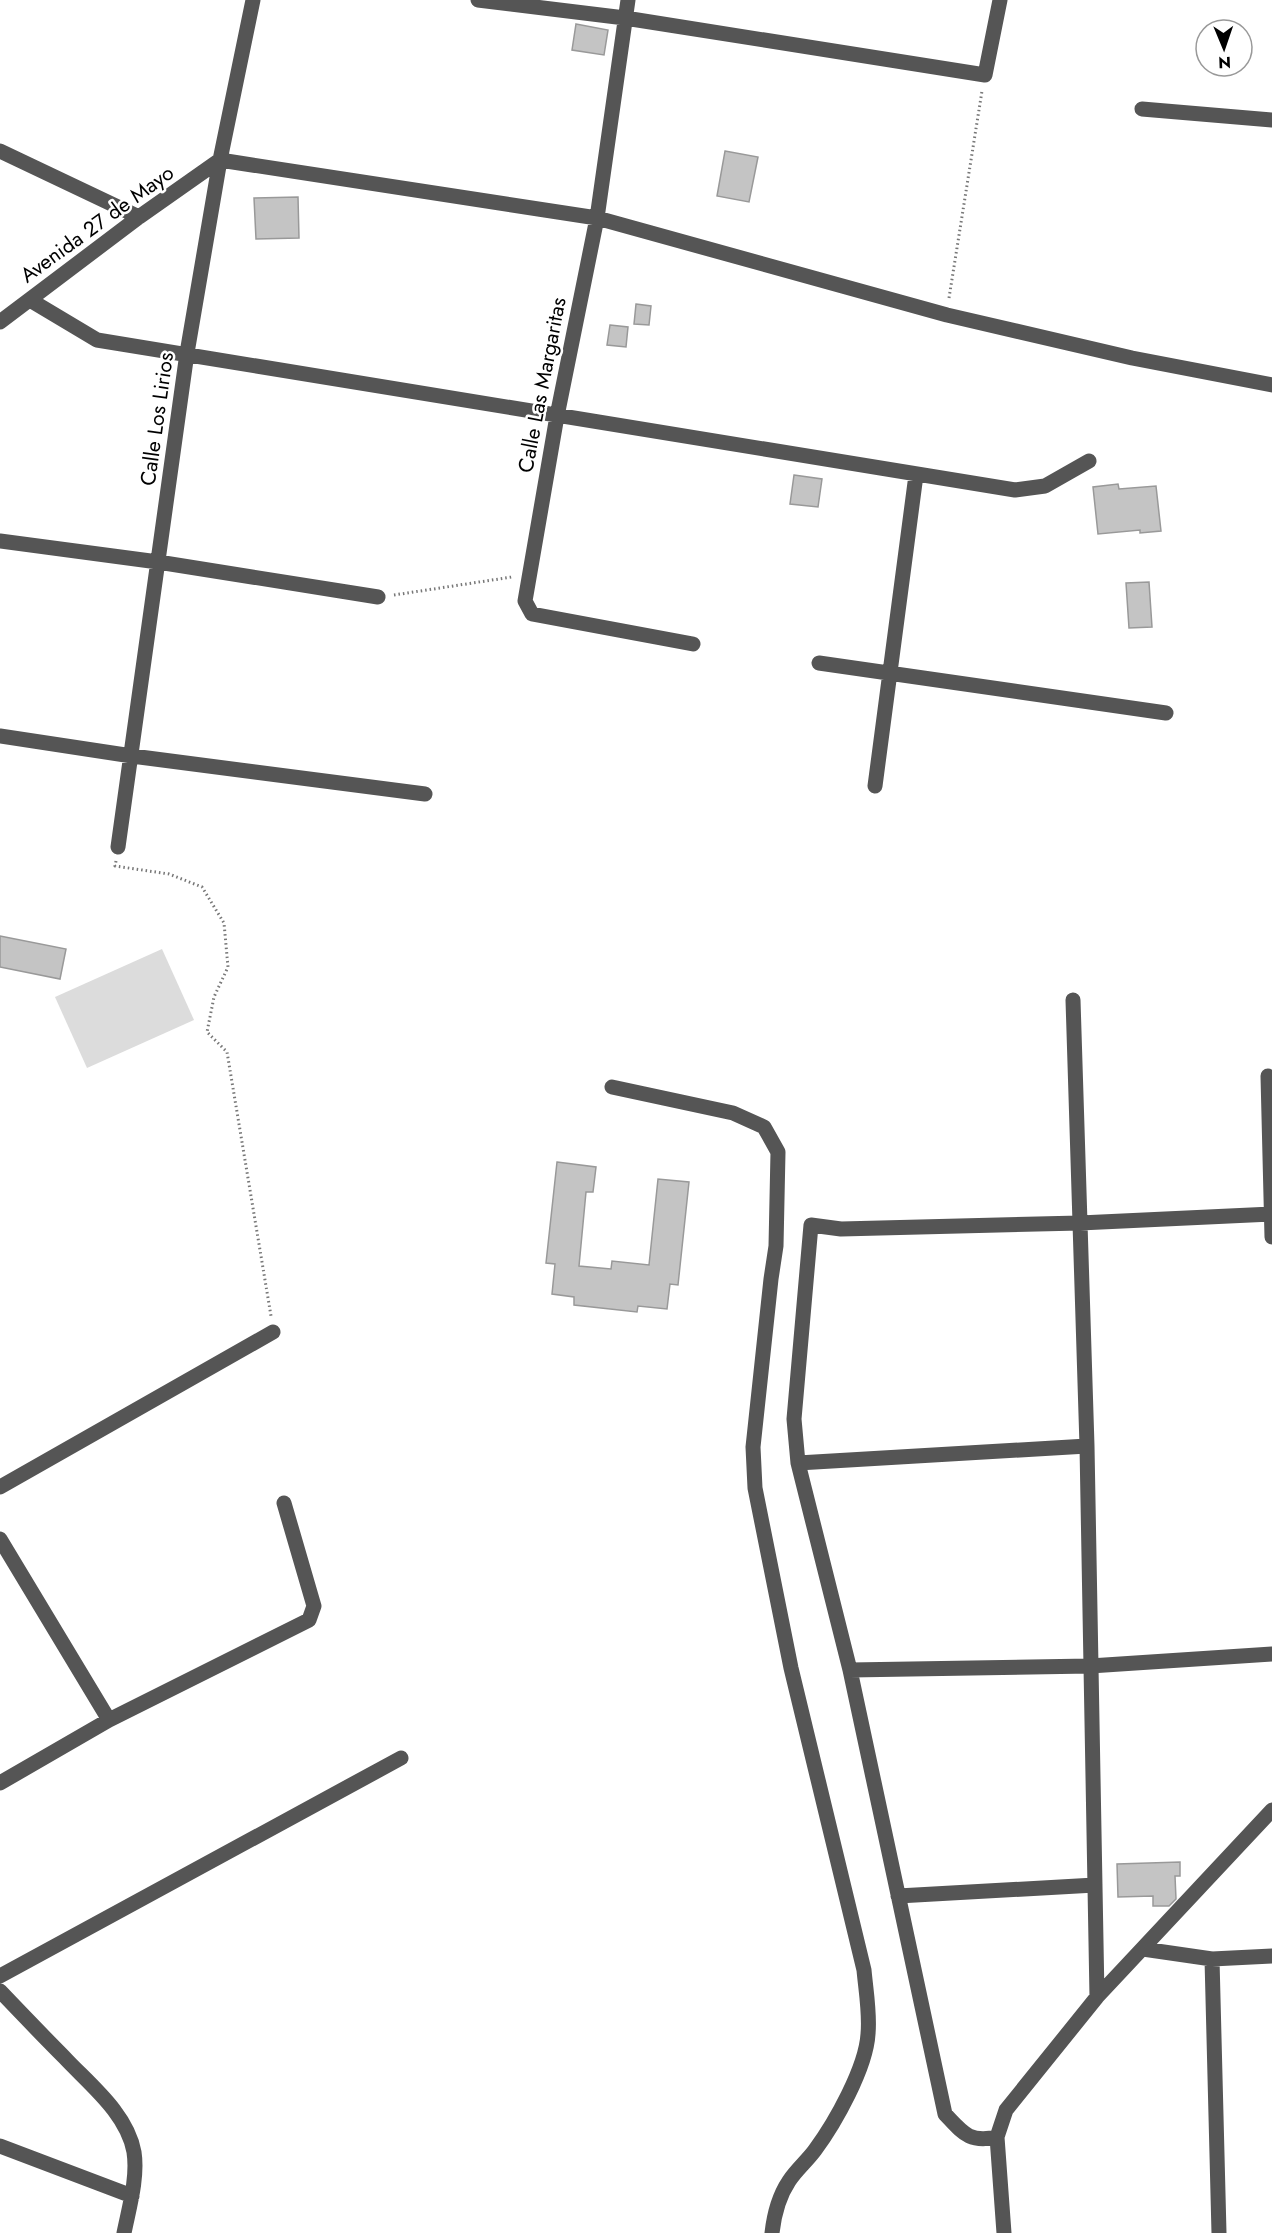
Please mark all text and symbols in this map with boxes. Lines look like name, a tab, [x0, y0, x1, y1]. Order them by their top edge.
north arrow	[1194, 18, 1254, 78]
text: N	[1218, 51, 1231, 74]
street label: Avenida 27 de Mayo	[14, 158, 180, 290]
street label: Calle Las Margaritas	[510, 295, 574, 475]
street label: Calle Los Lirios	[133, 350, 181, 488]

